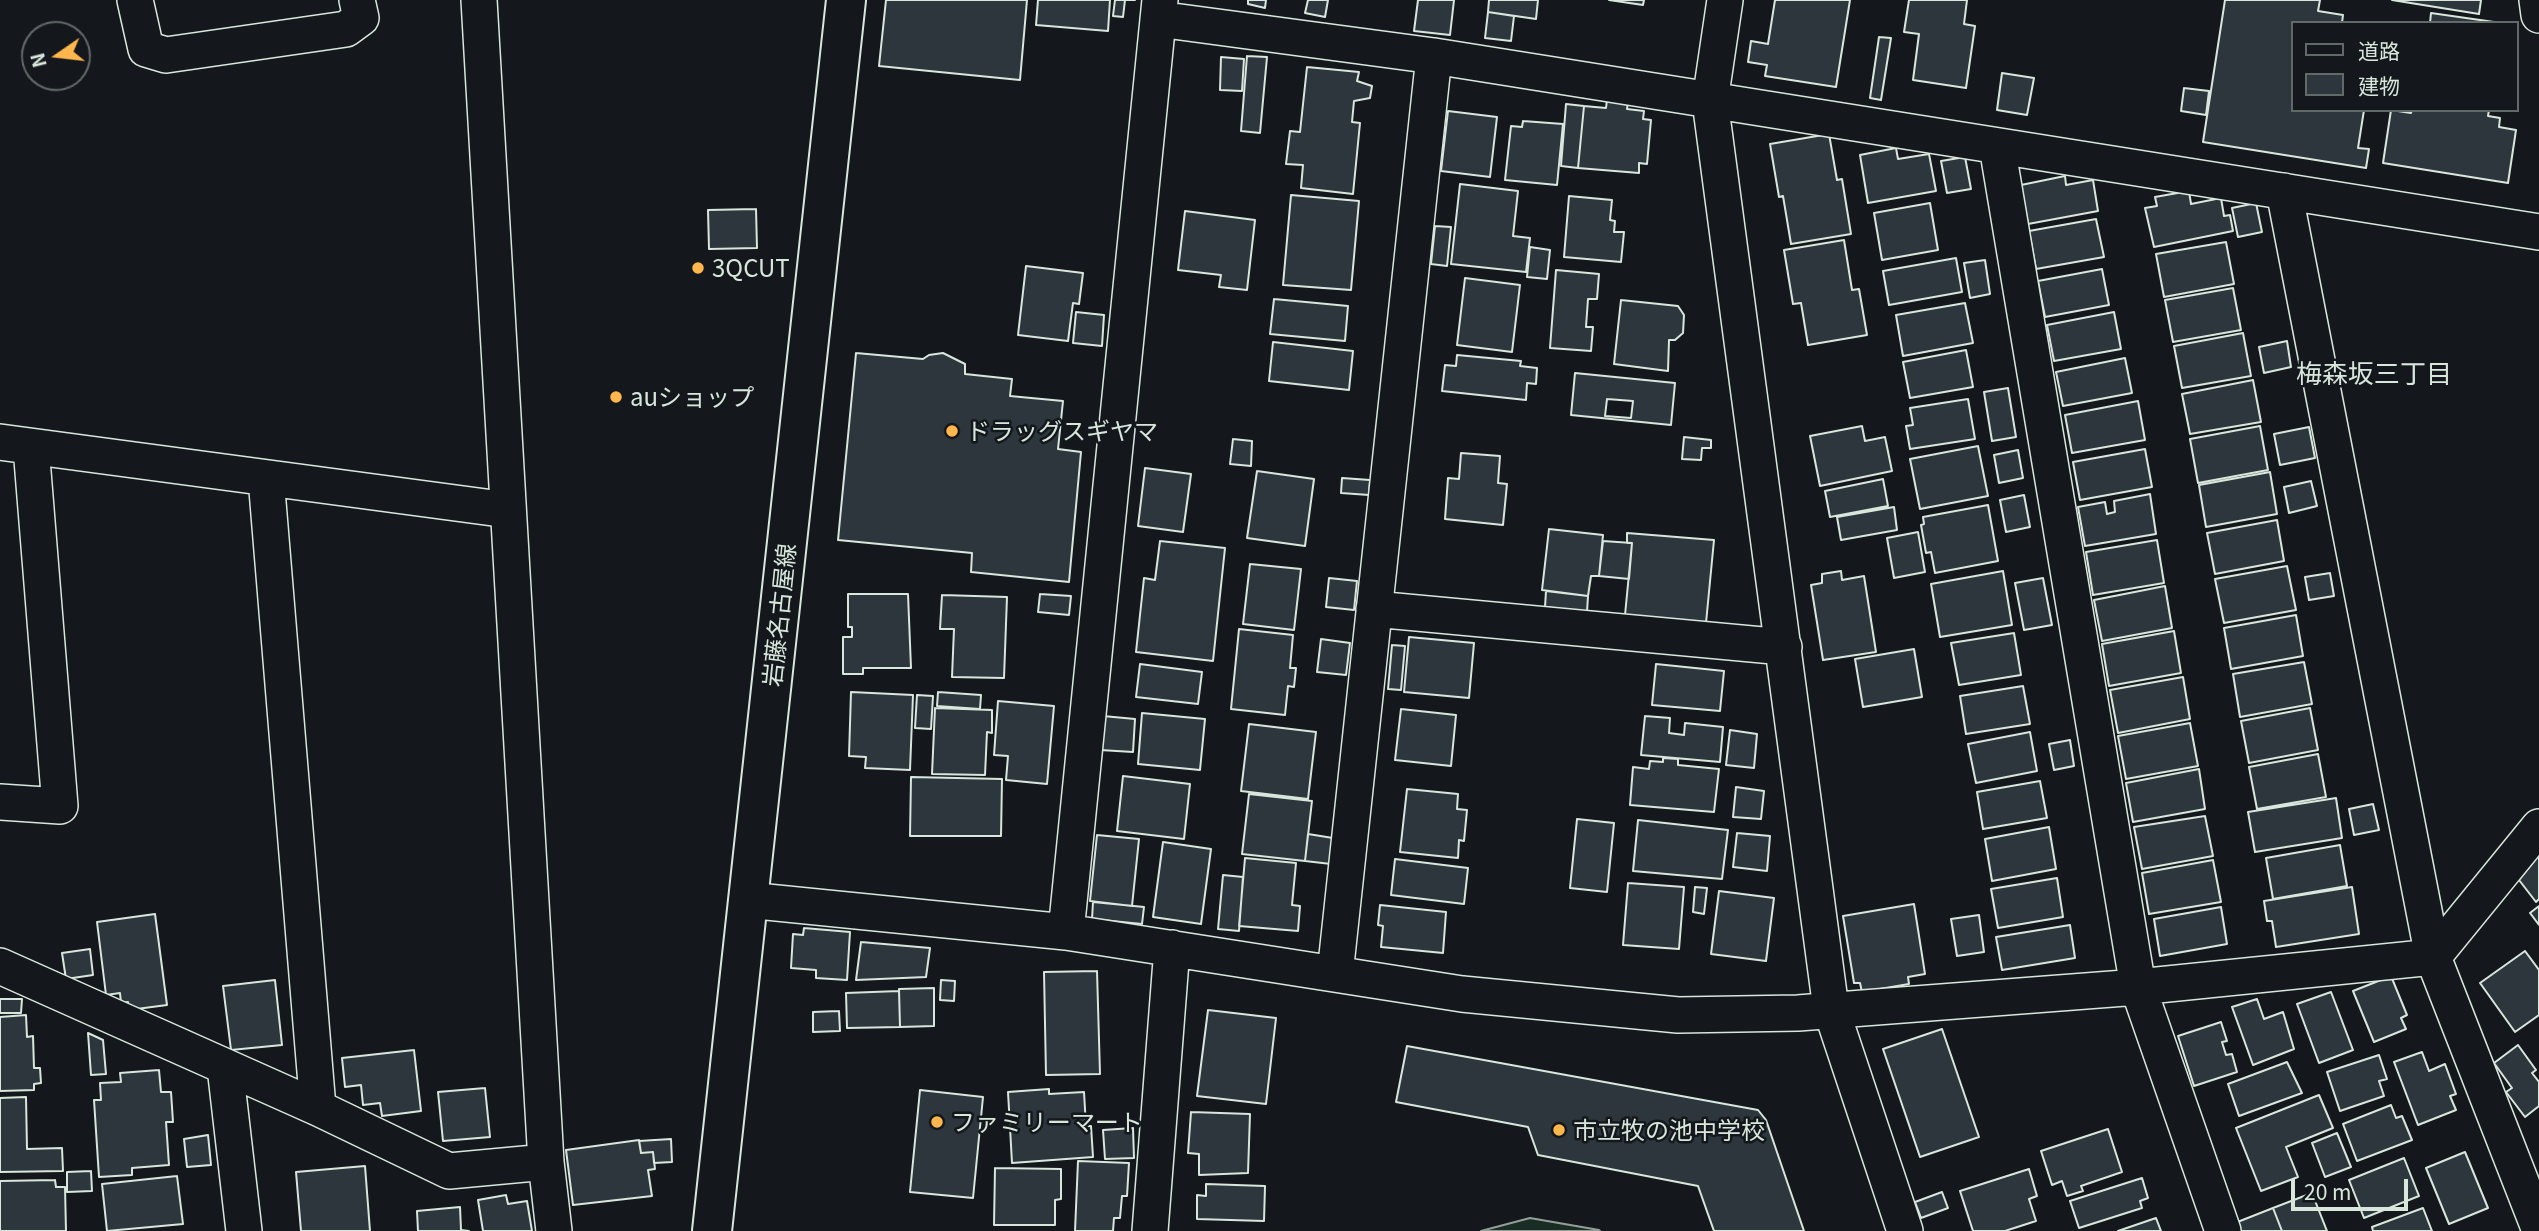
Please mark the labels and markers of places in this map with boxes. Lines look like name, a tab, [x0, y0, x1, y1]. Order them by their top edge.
place label: 3QCUT	[712, 254, 790, 282]
marker: 3QCUT	[690, 260, 706, 276]
place label: auショップ	[630, 383, 754, 411]
marker: auショップ	[608, 389, 624, 405]
place label: ドラッグスギヤマ	[966, 417, 1158, 445]
marker: ドラッグスギヤマ	[944, 423, 960, 439]
place label: ファミリーマート	[951, 1108, 1143, 1136]
marker: ファミリーマート	[929, 1114, 945, 1130]
place label: 市立牧の池中学校	[1573, 1116, 1765, 1144]
marker: 市立牧の池中学校	[1551, 1122, 1567, 1138]

